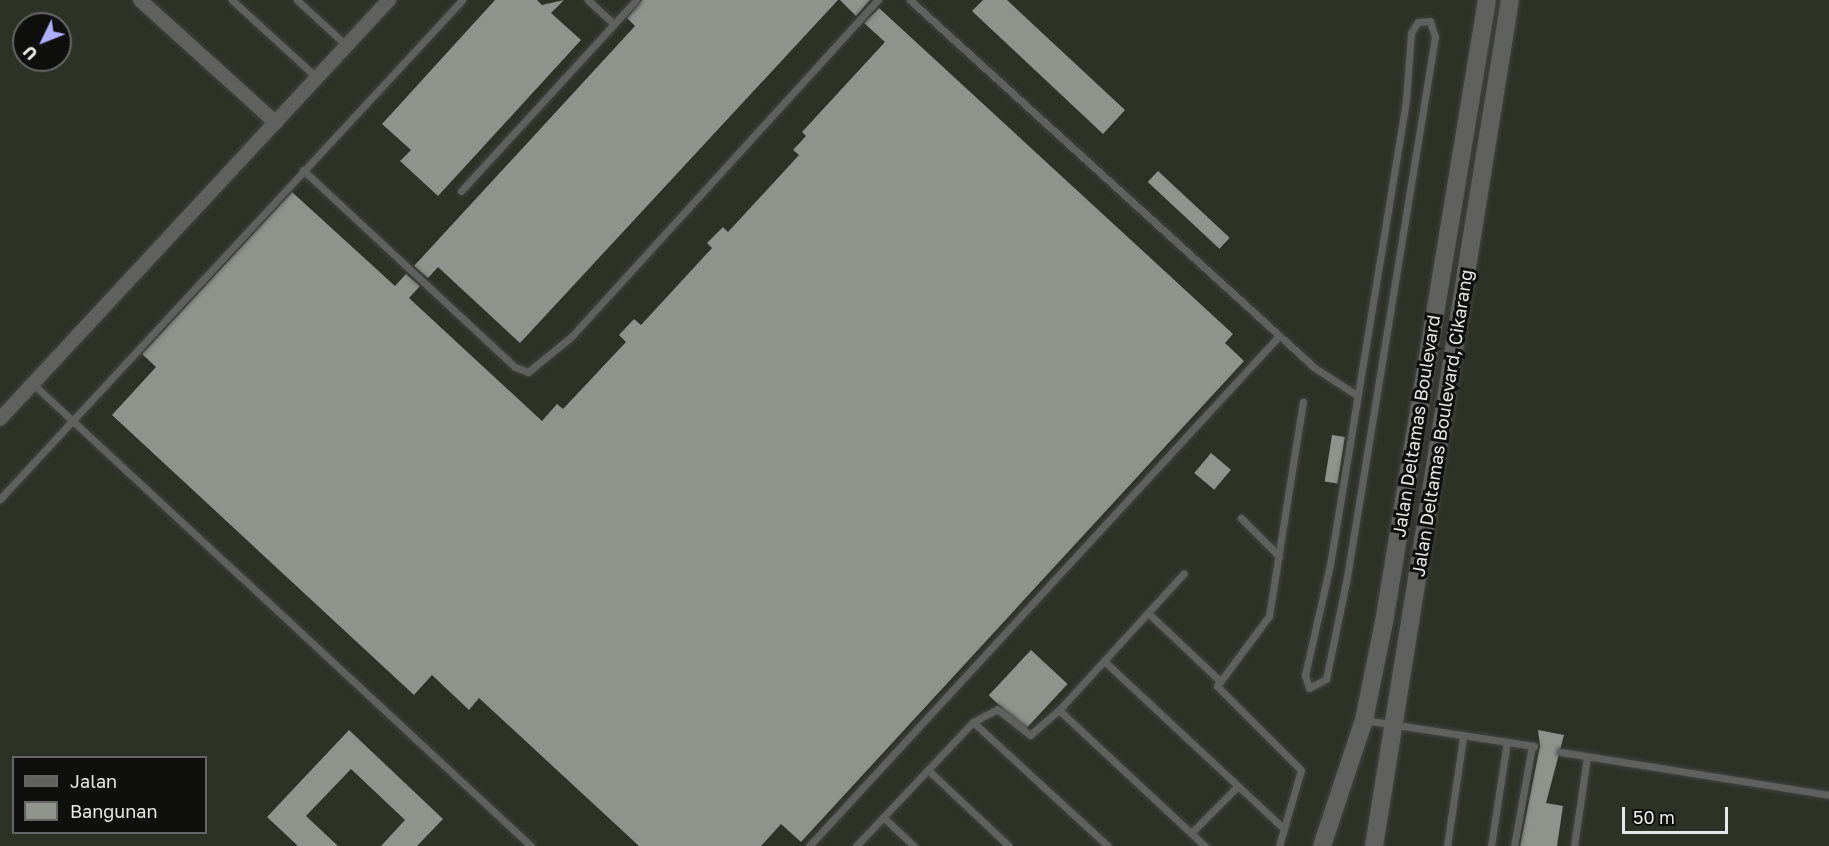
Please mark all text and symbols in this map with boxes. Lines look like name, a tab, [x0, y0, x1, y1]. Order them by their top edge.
north arrow	[12, 12, 72, 72]
text: U	[19, 42, 42, 64]
street label: Jalan Deltamas Boulevard, Cikarang	[1407, 268, 1477, 578]
street label: Jalan Deltamas Boulevard	[1388, 313, 1444, 539]
legend	[12, 756, 207, 834]
text: Jalan	[70, 770, 117, 792]
scale bar	[1625, 795, 1732, 833]
text: Bangunan	[70, 800, 158, 822]
text: 50 m	[1633, 806, 1675, 828]

